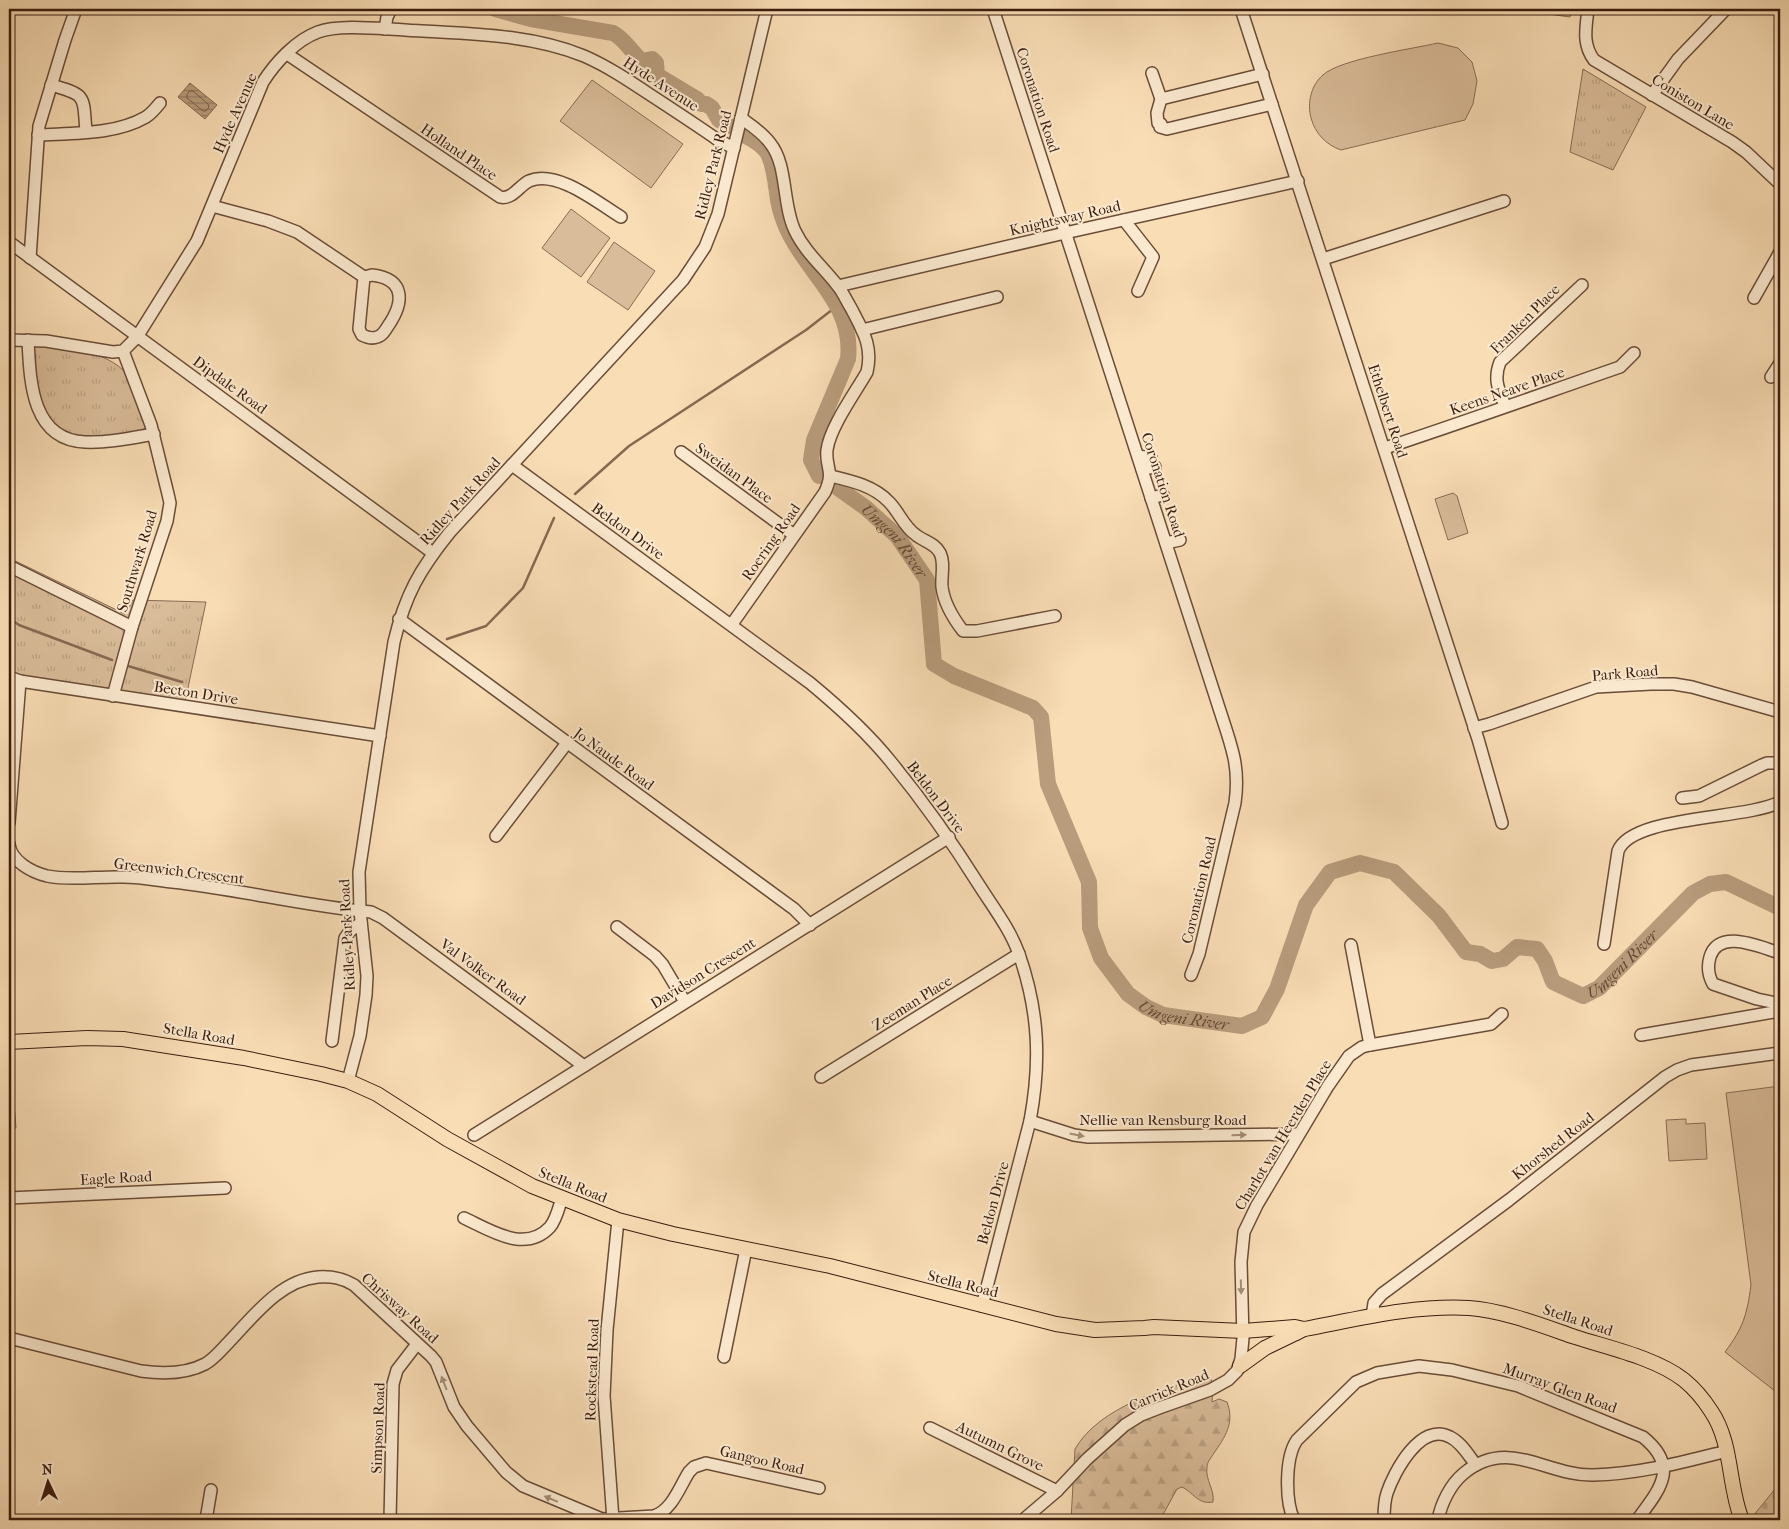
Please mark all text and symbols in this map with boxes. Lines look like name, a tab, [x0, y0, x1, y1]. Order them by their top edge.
street label: Coronation Road	[1013, 45, 1064, 156]
street label: Hyde Avenue	[620, 53, 703, 115]
street label: Hyde Avenue	[209, 69, 261, 156]
street label: Coniston Lane	[1648, 70, 1738, 134]
street label: Ridley Park Road	[691, 108, 736, 222]
street label: Holland Place	[417, 120, 501, 185]
street label: Knightsway Road	[1008, 196, 1123, 240]
street label: Franken Place	[1486, 280, 1564, 358]
street label: Dipdale Road	[189, 352, 271, 418]
street label: Ethelbert Road	[1364, 362, 1412, 461]
street label: Keens Neave Place	[1447, 363, 1567, 419]
street label: Coronation Road	[1138, 430, 1189, 541]
street label: Sweidan Place	[692, 439, 777, 507]
street label: Ridley Park Road	[416, 453, 505, 549]
street label: Beldon Drive	[588, 499, 668, 564]
street label: Roering Road	[738, 499, 805, 584]
water label: Umgeni River	[857, 500, 932, 583]
street label: Southwark Road	[113, 507, 161, 614]
street label: Park Road	[1591, 661, 1660, 685]
street label: Becton Drive	[153, 677, 240, 709]
street label: Jo Naude Road	[570, 723, 658, 795]
street label: Beldon Drive	[903, 757, 969, 837]
street label: Coronation Road	[1178, 834, 1220, 945]
street label: Greenwich Crescent	[113, 854, 246, 888]
street label: Ridley Park Road	[335, 878, 359, 992]
water label: Umgeni River	[1583, 924, 1663, 1003]
street label: Davidson Crescent	[647, 933, 759, 1013]
street label: Val Volker Road	[436, 934, 530, 1010]
street label: Zeeman Place	[869, 971, 956, 1035]
water label: Umgeni River	[1134, 996, 1232, 1034]
street label: Stella Road	[162, 1019, 237, 1049]
street label: Charlot van Heerden Place	[1231, 1056, 1335, 1214]
street label: Khorshed Road	[1508, 1108, 1598, 1184]
street label: Nellie van Rensburg Road	[1079, 1111, 1248, 1129]
one-way arrow	[1069, 1131, 1085, 1139]
one-way arrow	[1231, 1131, 1247, 1139]
street label: Beldon Drive	[973, 1159, 1013, 1247]
street label: Stella Road	[536, 1163, 611, 1207]
street label: Eagle Road	[79, 1167, 153, 1189]
street label: Stella Road	[926, 1267, 1001, 1302]
street label: Chrisway Road	[358, 1269, 443, 1348]
one-way arrow	[1238, 1279, 1246, 1295]
street label: Stella Road	[1541, 1300, 1616, 1340]
street label: Rockstead Road	[581, 1318, 603, 1422]
street label: Murray Glen Road	[1500, 1359, 1620, 1417]
street label: Carrick Road	[1126, 1365, 1212, 1415]
one-way arrow	[440, 1375, 448, 1390]
street label: Simpson Road	[367, 1381, 389, 1474]
street label: Autumn Grove	[952, 1417, 1047, 1475]
street label: Gangoo Road	[718, 1442, 807, 1479]
north arrow	[22, 1456, 72, 1506]
text: N	[41, 1461, 53, 1478]
one-way arrow	[543, 1495, 558, 1503]

